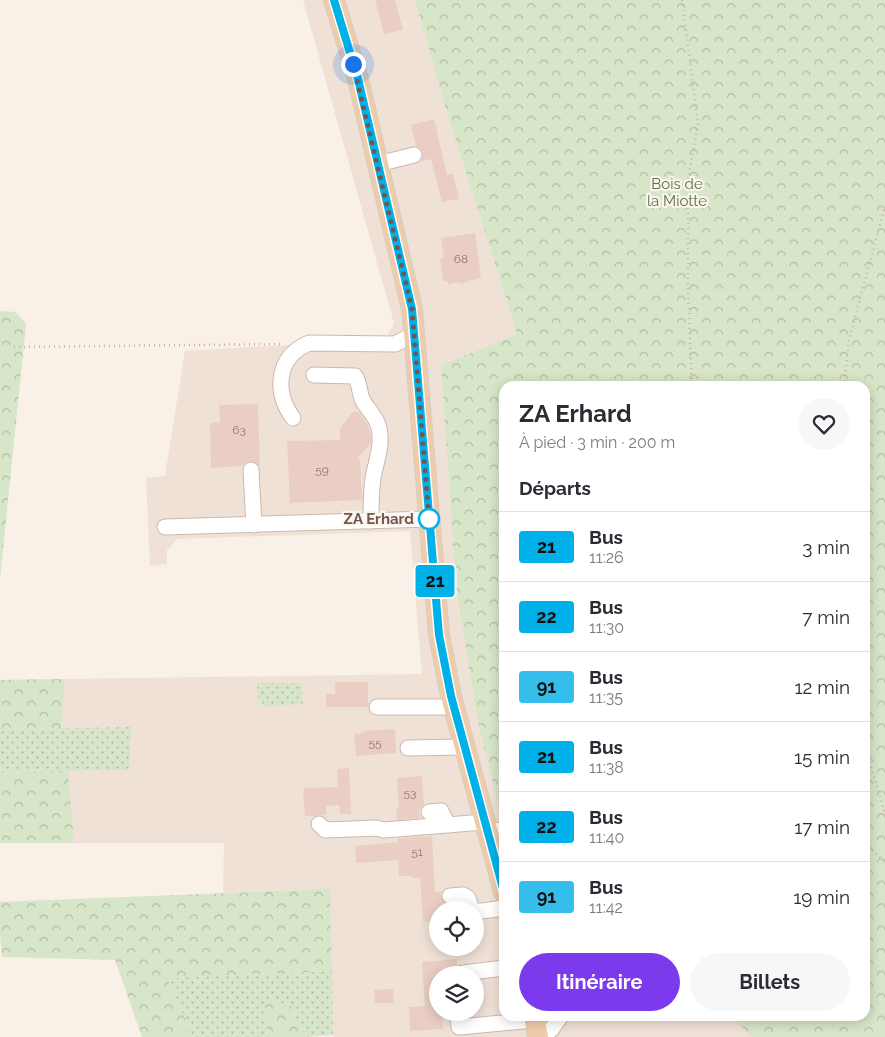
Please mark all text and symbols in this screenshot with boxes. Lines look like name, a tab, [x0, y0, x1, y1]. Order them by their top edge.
your location	[341, 52, 366, 77]
park label: Bois de la Miotte	[647, 175, 707, 210]
house number: 68	[454, 252, 468, 266]
button: heart	[798, 398, 850, 450]
text: ZA Erhard	[519, 399, 632, 428]
house number: 63	[232, 423, 246, 437]
text: À pied · 3 min · 200 m	[519, 433, 675, 452]
house number: 59	[315, 463, 329, 477]
text: Départs	[519, 477, 591, 499]
marker: ZA Erhard	[418, 508, 440, 530]
place label: ZA Erhard	[344, 510, 414, 528]
text: Bus	[589, 526, 623, 548]
text: 21	[537, 536, 556, 557]
text: 3 min	[802, 536, 850, 558]
text: 11:26	[589, 548, 624, 567]
line badge: 21	[412, 565, 458, 597]
text: 21	[425, 570, 445, 591]
text: Bus	[589, 596, 623, 618]
text: 22	[536, 606, 557, 627]
text: 7 min	[802, 606, 850, 628]
text: 11:30	[589, 618, 624, 637]
text: Bus	[589, 666, 623, 688]
text: 91	[537, 676, 556, 697]
text: 12 min	[794, 676, 850, 698]
text: 11:35	[589, 688, 623, 707]
house number: 55	[368, 736, 382, 750]
text: Bus	[589, 736, 623, 758]
text: 21	[537, 746, 556, 767]
text: 15 min	[794, 746, 850, 768]
text: 11:38	[589, 758, 624, 777]
house number: 53	[404, 786, 416, 800]
text: Bus	[589, 806, 623, 828]
text: 22	[536, 816, 557, 837]
text: 17 min	[794, 816, 850, 838]
text: 11:40	[589, 828, 624, 847]
house number: 51	[411, 845, 423, 859]
text: Bus	[589, 876, 623, 898]
text: 91	[537, 886, 556, 907]
text: 19 min	[793, 886, 850, 908]
text: 11:42	[589, 898, 623, 917]
map controls	[429, 901, 484, 1021]
button: locate	[429, 901, 484, 956]
button: Itinéraire	[519, 953, 680, 1011]
button: Billets	[690, 953, 850, 1011]
button: layers	[429, 966, 484, 1021]

